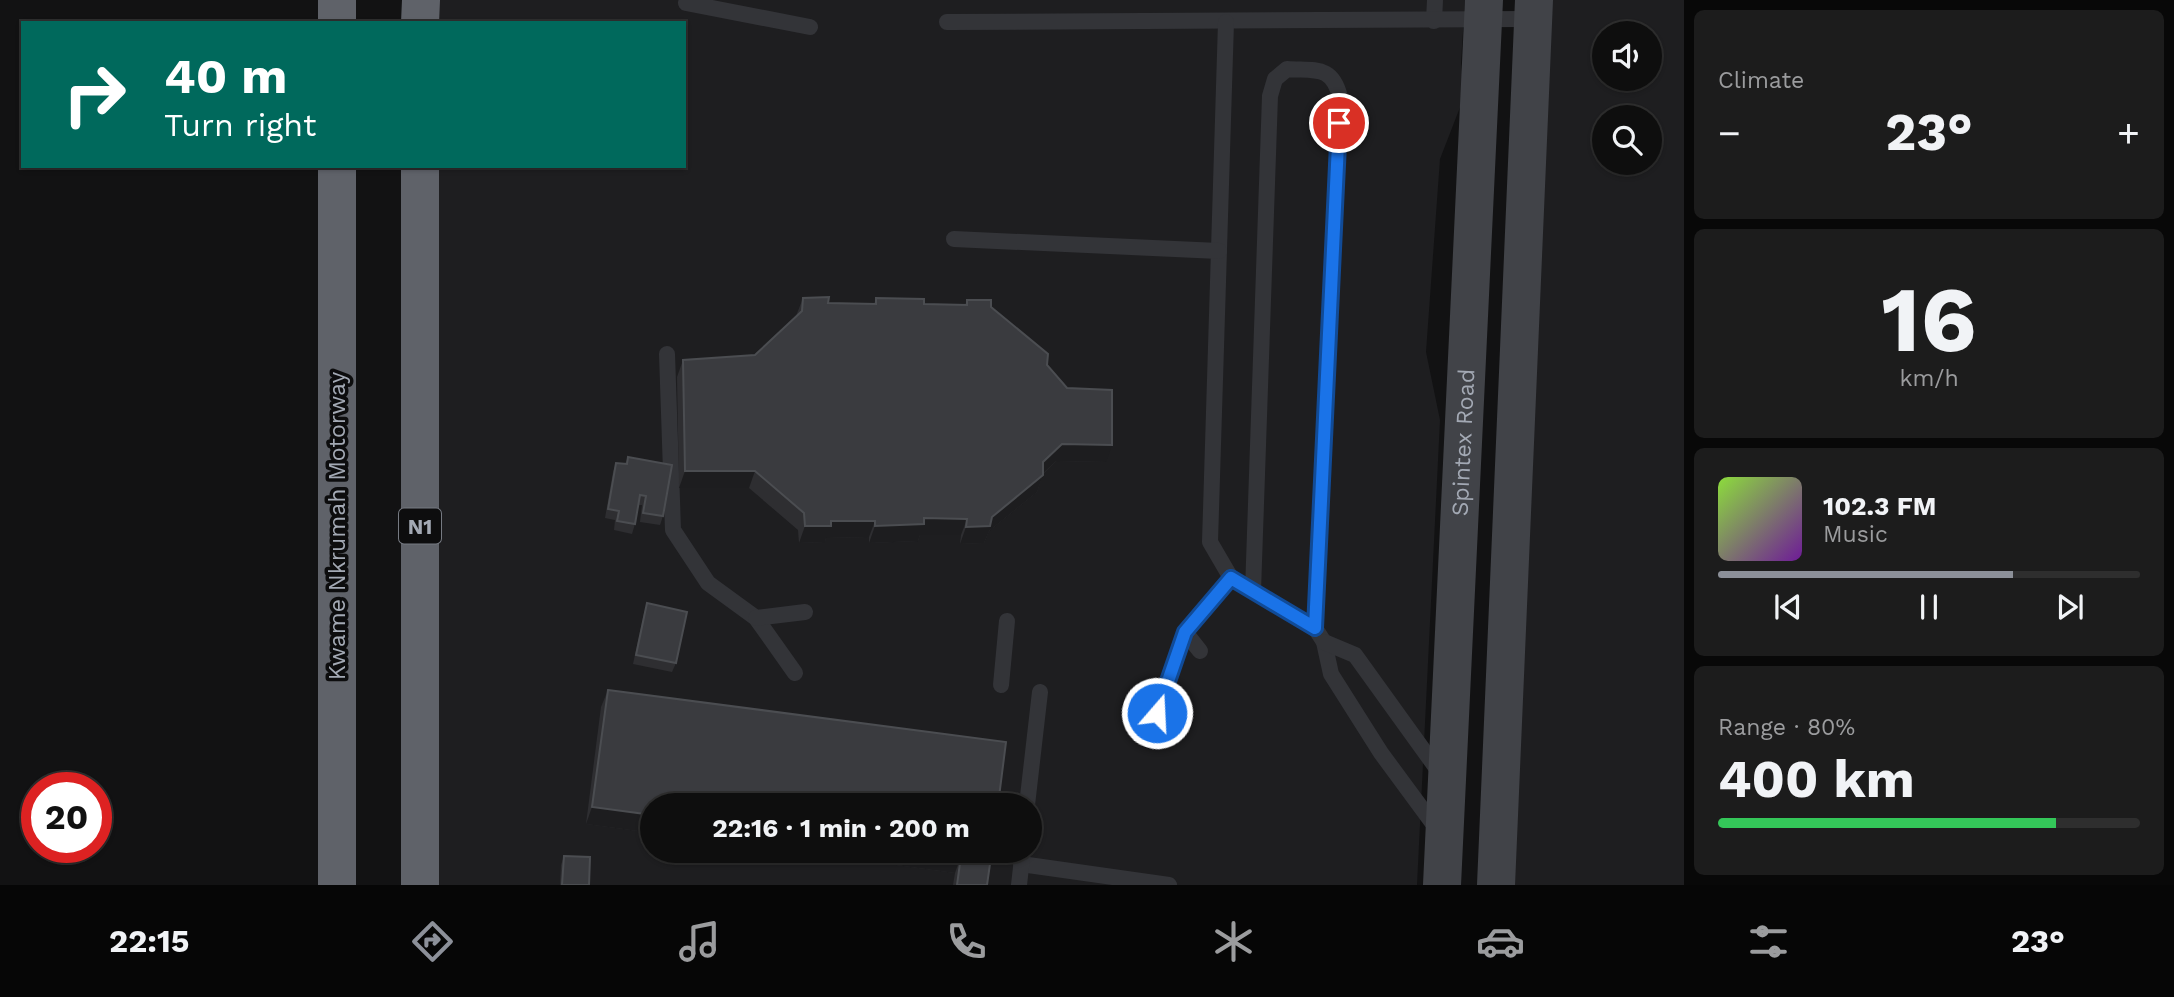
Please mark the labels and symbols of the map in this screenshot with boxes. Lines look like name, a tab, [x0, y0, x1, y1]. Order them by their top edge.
pin	[1309, 93, 1369, 153]
street label: Spintex Road	[1446, 368, 1480, 517]
street label: Kwame Nkrumah Motorway	[324, 372, 351, 680]
road number: N1	[399, 508, 441, 544]
position arrow	[1120, 676, 1194, 750]
speed limit sign: 20	[21, 772, 112, 863]

